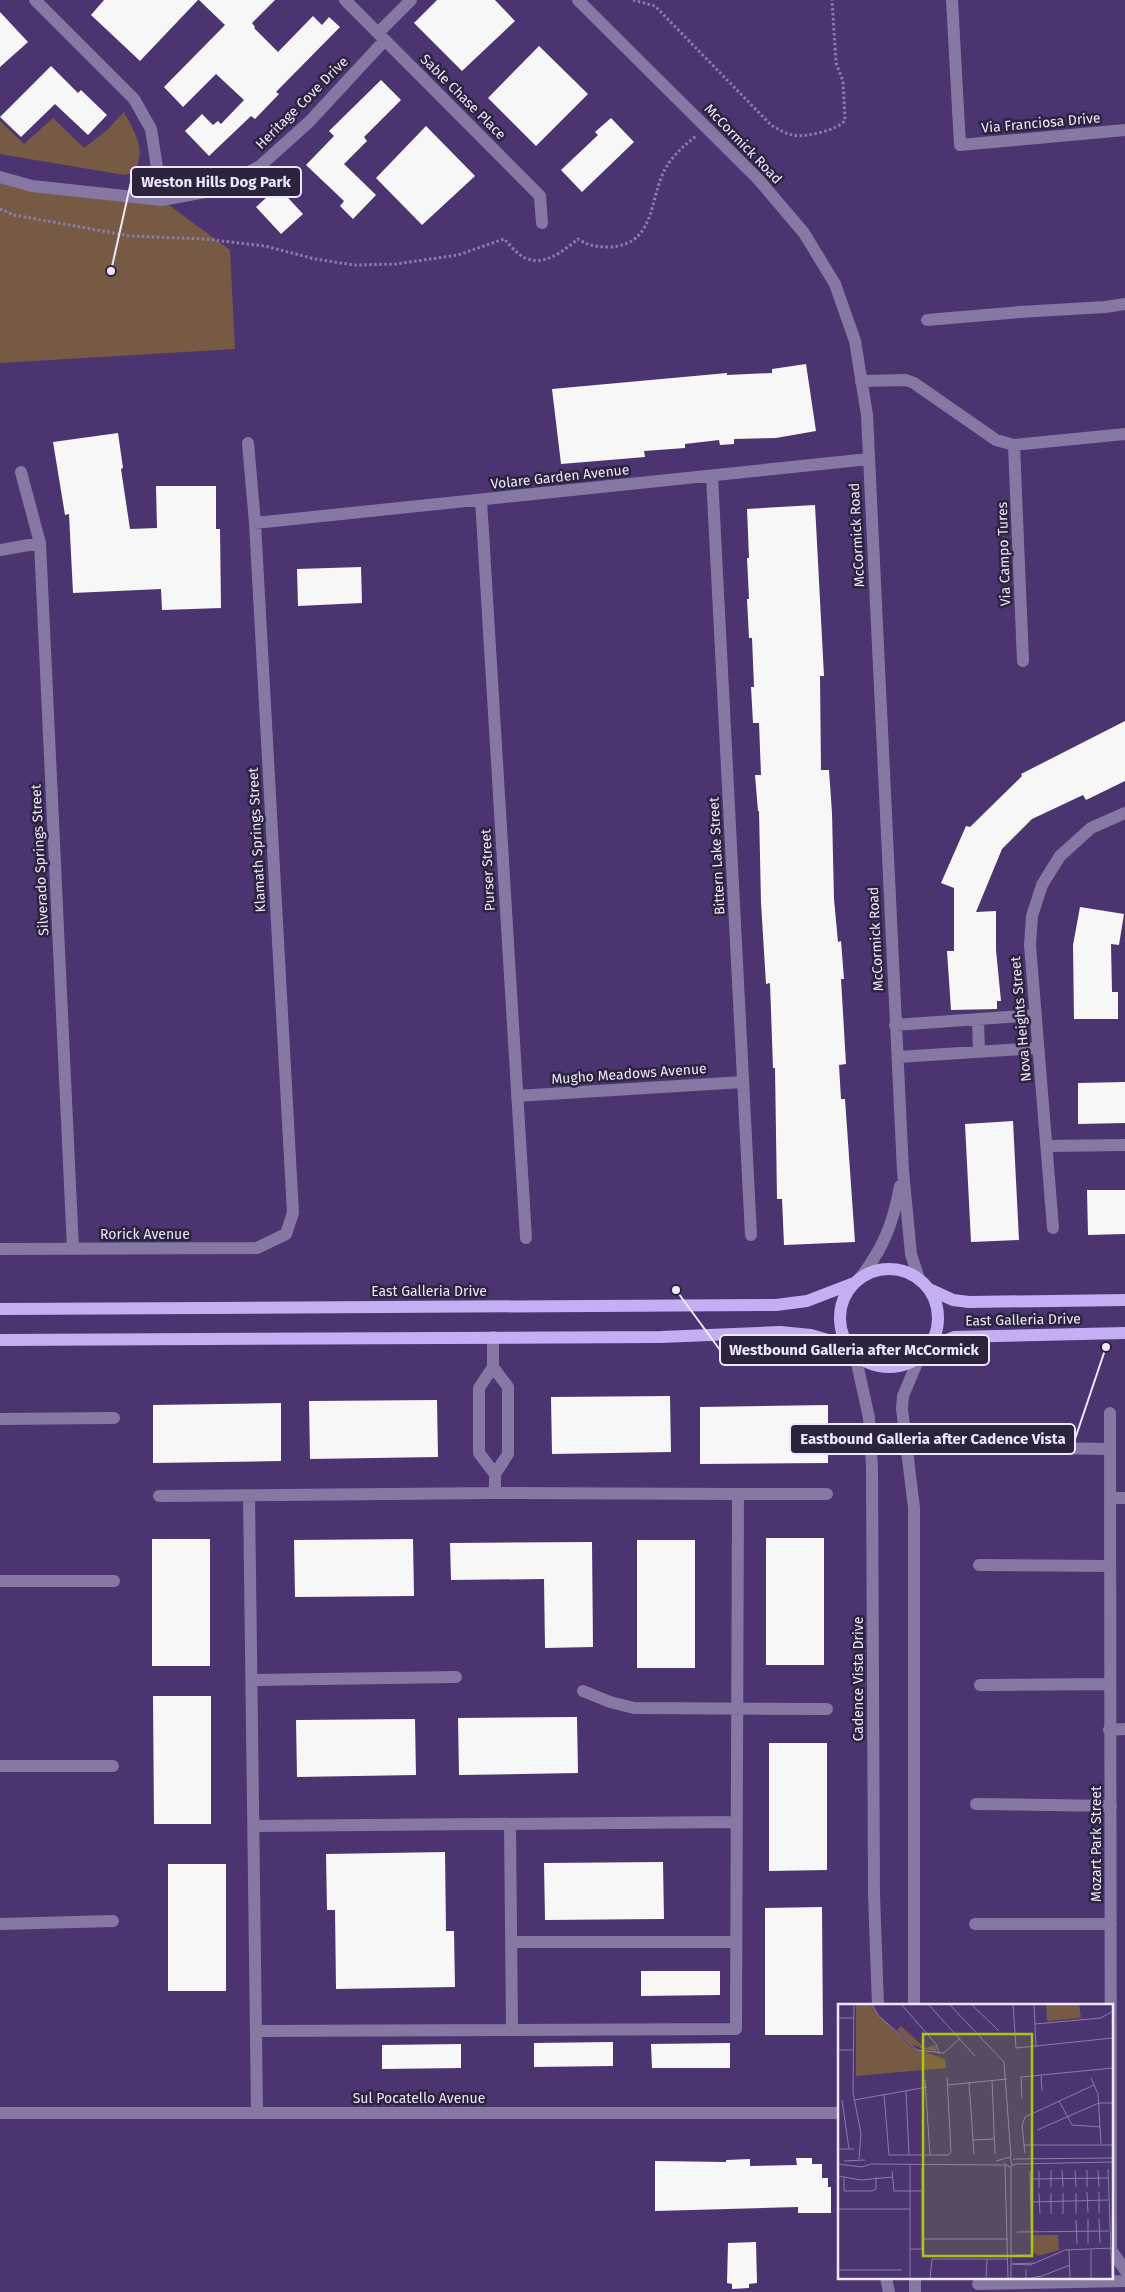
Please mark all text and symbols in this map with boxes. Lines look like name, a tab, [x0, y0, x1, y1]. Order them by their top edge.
street label: Sable Chase Place	[417, 51, 509, 143]
street label: Heritage Cove Drive	[252, 53, 352, 153]
street label: McCormick Road	[701, 100, 785, 188]
street label: Via Franciosa Drive	[981, 109, 1101, 137]
callout: Weston Hills Dog Park	[131, 167, 301, 197]
text: Weston Hills Dog Park	[141, 173, 292, 191]
street label: Volare Garden Avenue	[490, 461, 630, 493]
street label: McCormick Road	[846, 482, 868, 588]
street label: Via Campo Tures	[994, 501, 1014, 607]
street label: Klamath Springs Street	[245, 766, 269, 913]
street label: Silverado Springs Street	[27, 783, 52, 936]
street label: Bittern Lake Street	[705, 796, 729, 915]
street label: Purser Street	[477, 827, 499, 912]
street label: McCormick Road	[865, 886, 887, 992]
street label: Nova Heights Street	[1007, 955, 1035, 1082]
street label: Mugho Meadows Avenue	[551, 1060, 707, 1088]
street label: Rorick Avenue	[100, 1226, 190, 1243]
street label: East Galleria Drive	[371, 1283, 487, 1300]
street label: East Galleria Drive	[965, 1310, 1081, 1330]
callout: Westbound Galleria after McCormick	[720, 1335, 989, 1365]
text: Westbound Galleria after McCormick	[729, 1341, 980, 1359]
callout: Eastbound Galleria after Cadence Vista	[790, 1424, 1075, 1454]
text: Eastbound Galleria after Cadence Vista	[800, 1430, 1066, 1448]
street label: Cadence Vista Drive	[850, 1617, 867, 1741]
street label: Mozart Park Street	[1088, 1785, 1105, 1902]
inset map	[838, 2004, 1112, 2280]
street label: Sul Pocatello Avenue	[353, 2090, 485, 2107]

